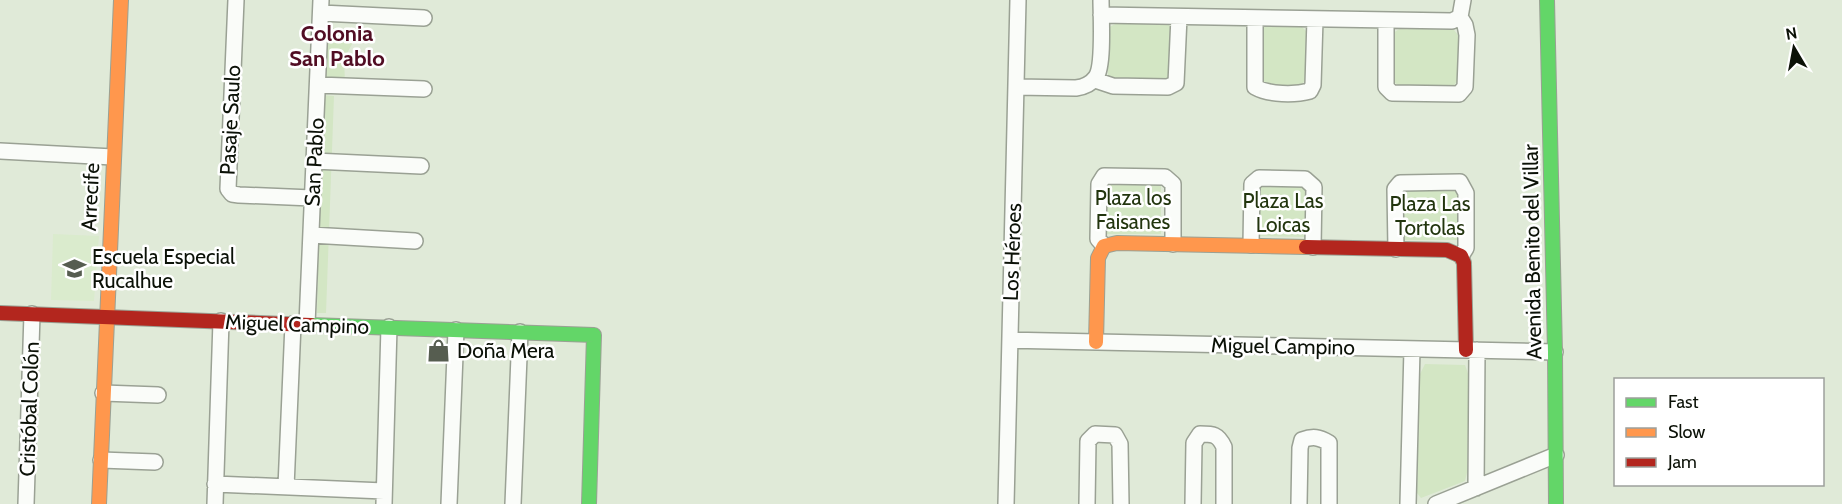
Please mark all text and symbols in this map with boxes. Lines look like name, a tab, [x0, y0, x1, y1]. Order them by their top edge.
north arrow	[1764, 18, 1824, 78]
district label: Colonia San Pablo	[289, 20, 385, 72]
text: N	[1784, 23, 1799, 44]
street label: Pasaje Saulo	[215, 64, 246, 176]
street label: San Pablo	[299, 117, 329, 207]
street label: Avenida Benito del Villar	[1518, 144, 1546, 360]
street label: Arrecife	[76, 162, 104, 232]
park label: Plaza los Faisanes	[1095, 185, 1172, 234]
park label: Plaza Las Loicas	[1243, 188, 1324, 237]
park label: Plaza Las Tortolas	[1390, 191, 1471, 240]
street label: Los Héroes	[998, 202, 1026, 301]
place label: Escuela Especial Rucalhue	[92, 244, 235, 293]
school or university icon: Escuela Especial Rucalhue	[61, 255, 87, 281]
street label: Miguel Campino	[225, 309, 369, 339]
street label: Miguel Campino	[1211, 332, 1355, 360]
shop icon: Doña Mera	[426, 337, 452, 363]
place label: Doña Mera	[457, 338, 554, 363]
street label: Cristóbal Colón	[14, 341, 44, 477]
legend	[1614, 378, 1824, 486]
text: Fast	[1668, 391, 1699, 413]
text: Slow	[1668, 421, 1705, 443]
text: Jam	[1667, 451, 1697, 473]

